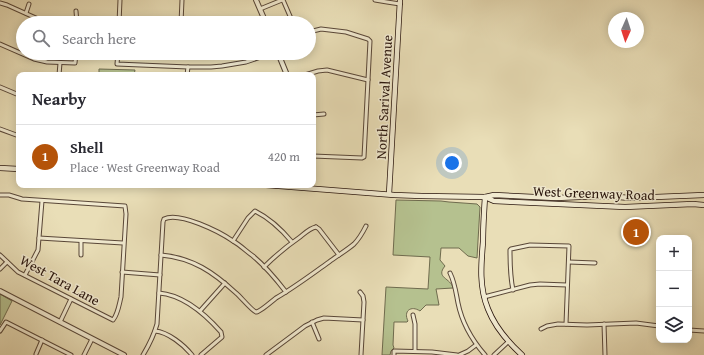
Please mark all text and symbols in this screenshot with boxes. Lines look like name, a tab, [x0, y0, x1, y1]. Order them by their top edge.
north arrow	[608, 12, 644, 48]
search box	[16, 16, 316, 60]
icon: search	[30, 27, 52, 49]
text: Search here	[62, 28, 136, 49]
street label: North Sarival Avenue	[371, 34, 397, 160]
text: Nearby	[32, 86, 86, 111]
text: Shell	[70, 137, 103, 158]
text: 1	[42, 147, 48, 166]
text: 420 m	[268, 147, 300, 166]
your location	[442, 153, 462, 173]
text: Place · West Greenway Road	[70, 158, 220, 177]
street label: West Greenway Road	[533, 181, 656, 205]
pin: 1	[623, 217, 649, 247]
map controls	[656, 235, 692, 343]
button: +	[656, 235, 692, 271]
street label: West Tara Lane	[16, 250, 104, 310]
button: −	[656, 271, 692, 307]
button: layers	[656, 307, 692, 343]

